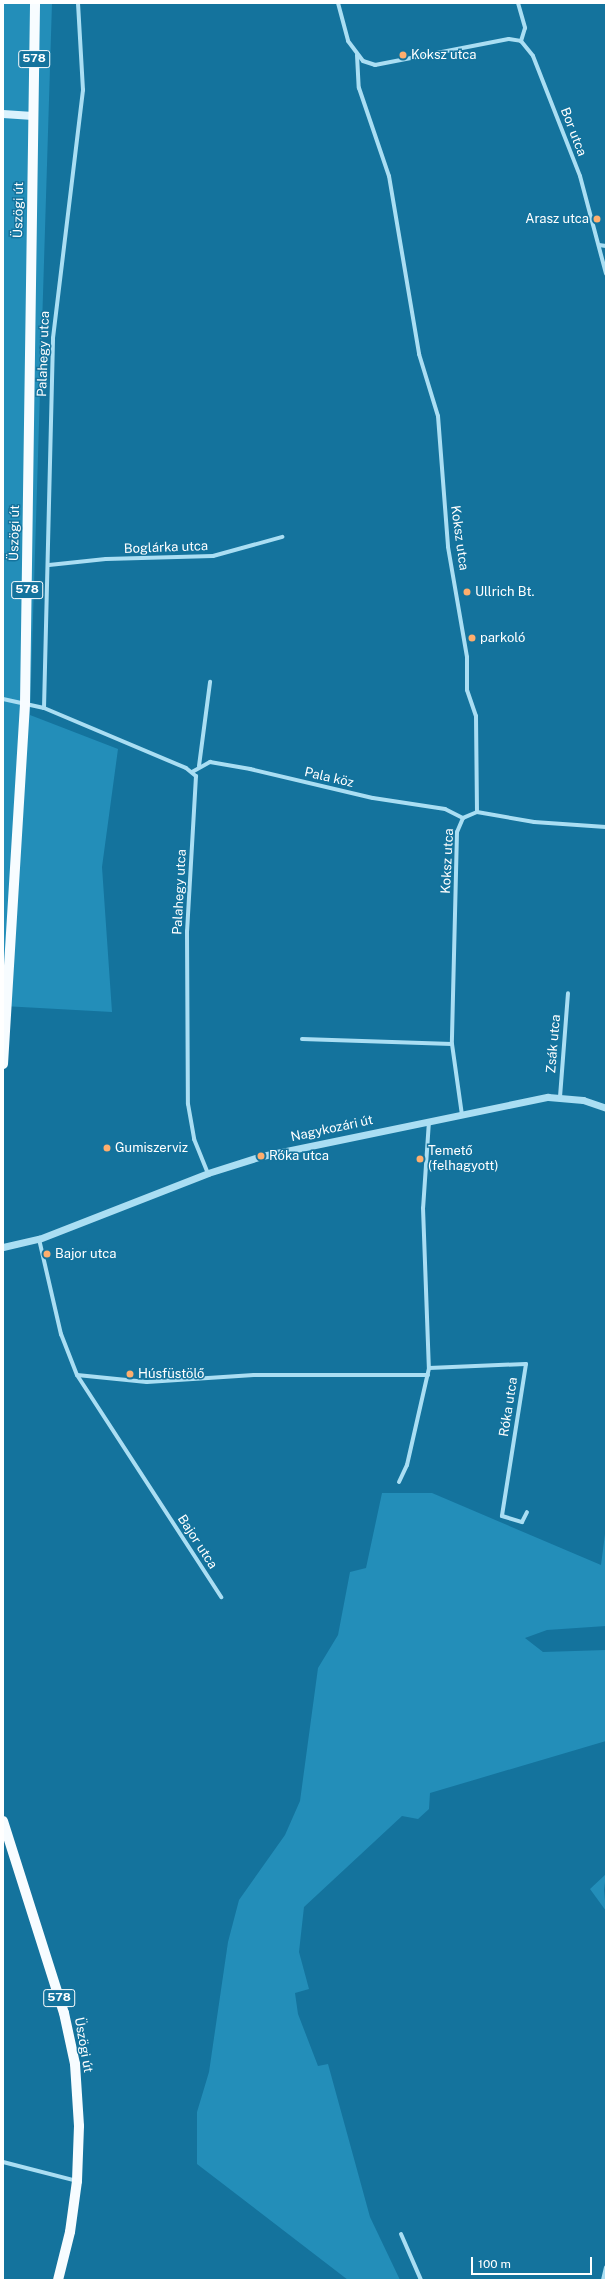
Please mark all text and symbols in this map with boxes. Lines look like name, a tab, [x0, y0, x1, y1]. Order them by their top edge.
place label: Koksz utca	[411, 47, 477, 63]
road number: 578	[18, 49, 50, 69]
marker: Koksz utca	[398, 50, 408, 60]
street label: Bor utca	[557, 105, 589, 159]
street label: Üszögi út	[11, 182, 27, 238]
place label: Arasz utca	[525, 211, 589, 227]
marker: Arasz utca	[592, 214, 602, 224]
street label: Palahegy utca	[35, 311, 53, 397]
street label: Koksz utca	[447, 504, 471, 572]
street label: Üszögi út	[7, 505, 23, 561]
street label: Boglárka utca	[124, 539, 208, 557]
road number: 578	[11, 580, 43, 600]
place label: Ullrich Bt.	[475, 584, 534, 600]
marker: Ullrich Bt.	[462, 587, 472, 597]
place label: parkoló	[480, 630, 525, 646]
marker: parkoló	[467, 633, 477, 643]
street label: Pala köz	[303, 765, 355, 791]
street label: Koksz utca	[438, 828, 458, 894]
street label: Palahegy utca	[170, 849, 190, 935]
street label: Zsák utca	[544, 1014, 564, 1074]
street label: Nagykozári út	[289, 1113, 375, 1145]
place label: Gumiszerviz	[115, 1140, 188, 1156]
marker: Gumiszerviz	[102, 1143, 112, 1153]
place label: Temető (felhagyott)	[428, 1144, 498, 1175]
place label: Róka utca	[269, 1148, 329, 1164]
marker: Róka utca	[256, 1151, 266, 1161]
marker: Temető (felhagyott)	[415, 1154, 425, 1164]
place label: Bajor utca	[55, 1246, 117, 1262]
marker: Bajor utca	[42, 1249, 52, 1259]
place label: Húsfüstölő	[138, 1366, 204, 1382]
marker: Húsfüstölő	[125, 1369, 135, 1379]
street label: Róka utca	[497, 1376, 521, 1438]
street label: Bajor utca	[174, 1512, 220, 1572]
road number: 578	[43, 1988, 75, 2008]
street label: Üszögi út	[70, 2016, 96, 2074]
scale bar	[473, 2249, 594, 2275]
text: 100 m	[478, 2257, 511, 2271]

